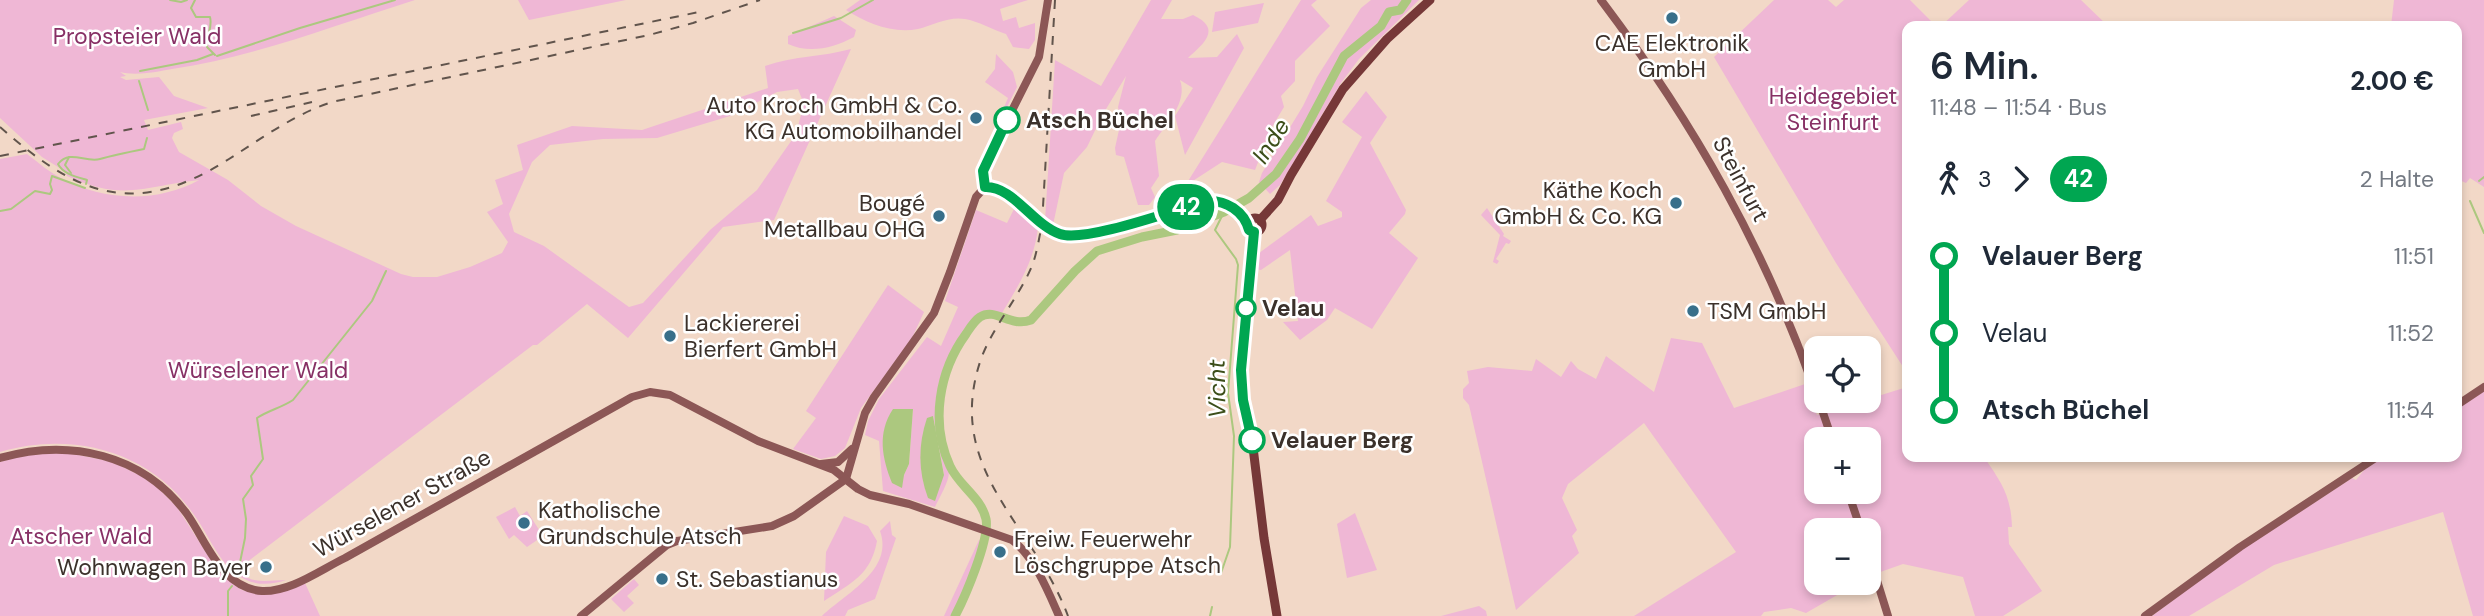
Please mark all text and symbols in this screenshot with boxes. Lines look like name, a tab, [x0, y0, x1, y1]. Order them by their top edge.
marker: CAE Elektronik GmbH	[1664, 10, 1680, 26]
park label: Propsteier Wald	[53, 21, 221, 51]
place label: CAE Elektronik GmbH	[1595, 28, 1750, 84]
text: 6 Min.	[1930, 41, 2038, 91]
text: 2.00 €	[2350, 64, 2434, 98]
park label: Heidegebiet Steinfurt	[1769, 81, 1897, 137]
place label: Auto Kroch GmbH & Co. KG Automobilhandel	[706, 90, 962, 146]
text: 11:48 – 11:54 · Bus	[1930, 92, 2107, 122]
place label: Atsch Büchel	[1026, 105, 1174, 135]
marker: Atsch Büchel	[994, 107, 1020, 133]
marker: Auto Kroch GmbH & Co. KG Automobilhandel	[968, 110, 984, 126]
water label: Inde	[1245, 112, 1297, 169]
street label: Steinfurt	[1706, 131, 1776, 227]
icon: walk	[1930, 160, 1968, 198]
icon: forward	[2002, 160, 2040, 198]
text: 42	[2064, 163, 2093, 194]
text: 3	[1978, 164, 1992, 194]
text: 2 Halte	[2360, 164, 2434, 194]
place label: Käthe Koch GmbH & Co. KG	[1494, 175, 1662, 231]
line badge: 42	[1154, 184, 1218, 230]
place label: Bougé Metallbau OHG	[764, 188, 925, 244]
text: 42	[1171, 191, 1201, 222]
marker: Käthe Koch GmbH & Co. KG	[1668, 195, 1684, 211]
marker: Bougé Metallbau OHG	[931, 208, 947, 224]
text: Velauer Berg	[1982, 239, 2143, 273]
text: 11:51	[2394, 241, 2434, 271]
place label: Velau	[1262, 293, 1325, 323]
place label: TSM GmbH	[1707, 296, 1826, 326]
marker: Velau	[1236, 298, 1256, 318]
marker: TSM GmbH	[1685, 303, 1701, 319]
place label: Lackiererei Bierfert GmbH	[684, 308, 837, 364]
text: Velau	[1982, 316, 2047, 350]
text: 11:52	[2388, 318, 2434, 348]
marker: Lackiererei Bierfert GmbH	[662, 328, 678, 344]
map controls	[1804, 336, 1881, 595]
button: locate	[1804, 336, 1881, 413]
park label: Würselener Wald	[168, 355, 348, 385]
water label: Vicht	[1200, 359, 1233, 419]
text: Atsch Büchel	[1982, 393, 2149, 427]
text: 11:54	[2387, 395, 2434, 425]
place label: Velauer Berg	[1271, 425, 1414, 455]
marker: Velauer Berg	[1239, 427, 1265, 453]
button: +	[1804, 427, 1881, 504]
street label: Würselener Straße	[308, 442, 496, 564]
place label: Katholische Grundschule Atsch	[538, 495, 741, 551]
marker: Katholische Grundschule Atsch	[516, 515, 532, 531]
button: −	[1804, 518, 1881, 595]
park label: Atscher Wald	[10, 521, 152, 551]
place label: Freiw. Feuerwehr Löschgruppe Atsch	[1014, 524, 1221, 580]
marker: Freiw. Feuerwehr Löschgruppe Atsch	[992, 544, 1008, 560]
place label: Wohnwagen Bayer	[57, 552, 252, 582]
marker: Wohnwagen Bayer	[258, 559, 274, 575]
place label: St. Sebastianus	[676, 564, 838, 594]
marker: St. Sebastianus	[654, 571, 670, 587]

